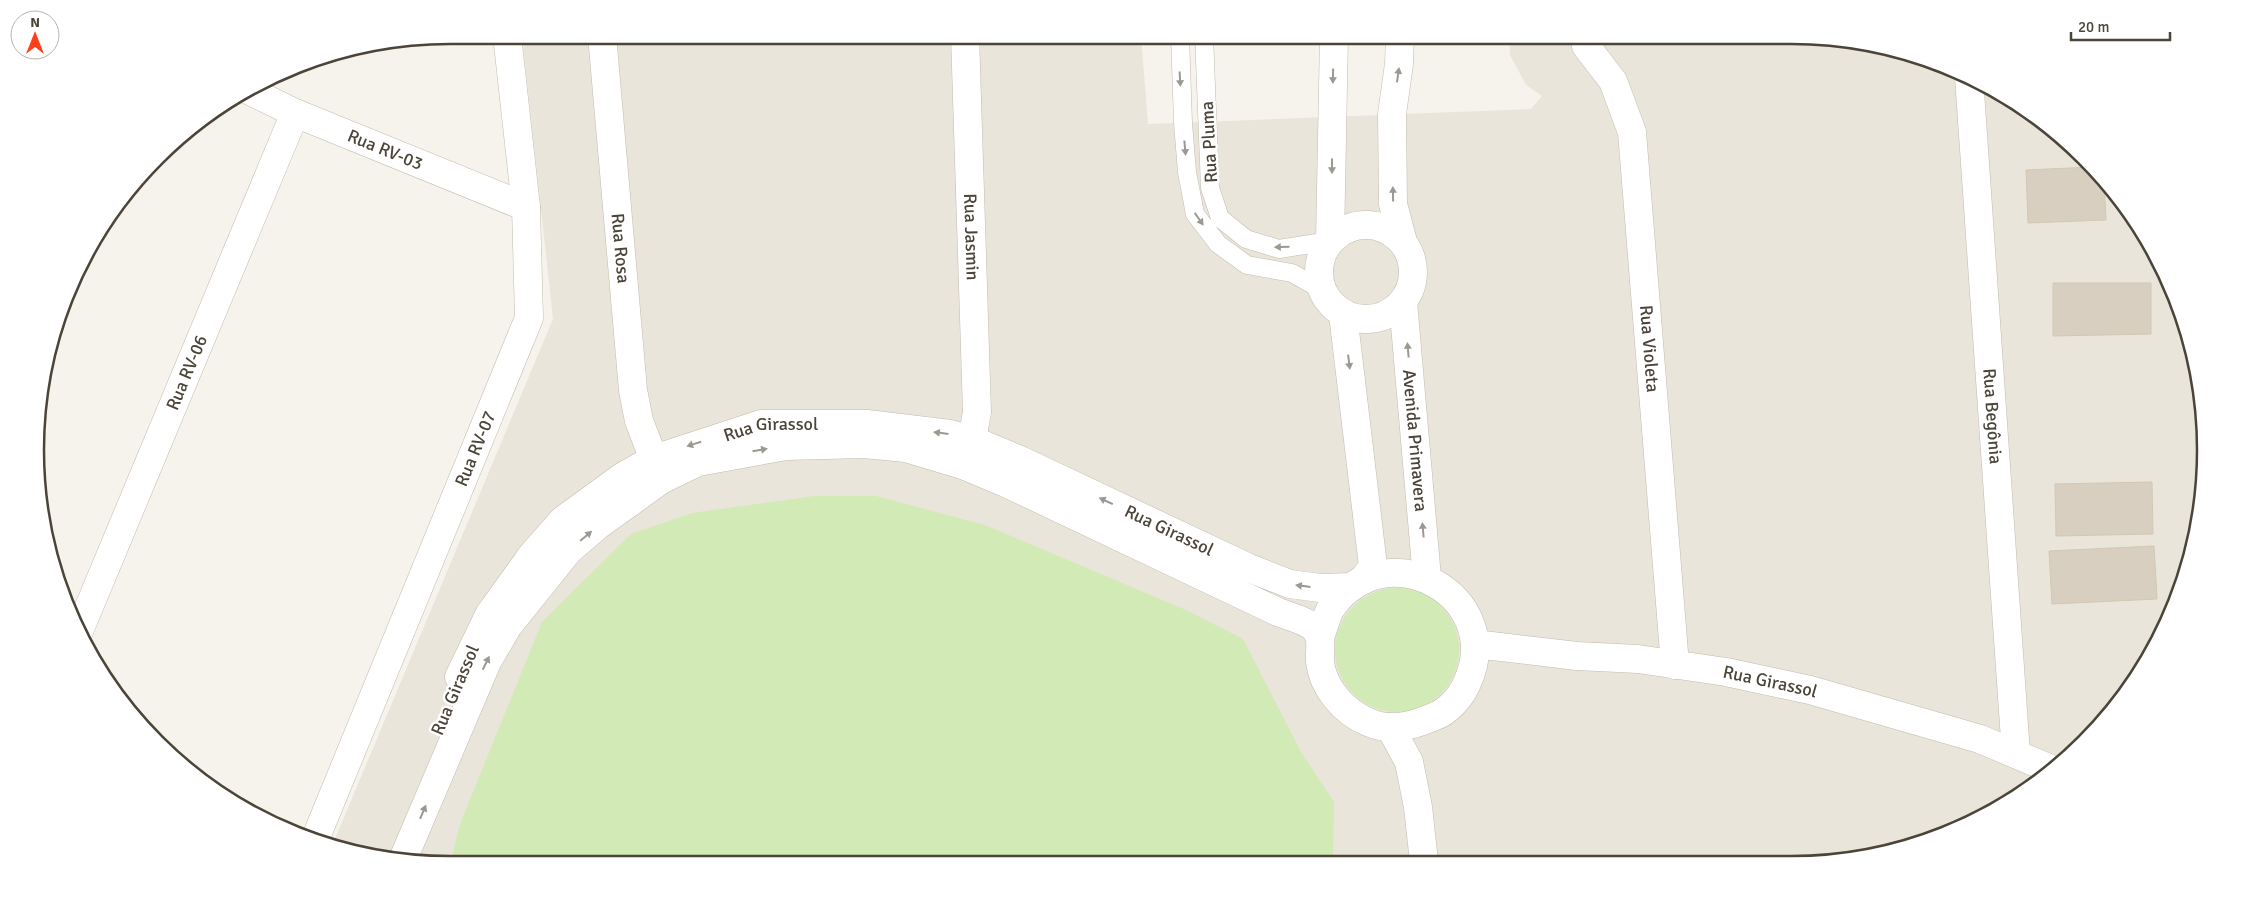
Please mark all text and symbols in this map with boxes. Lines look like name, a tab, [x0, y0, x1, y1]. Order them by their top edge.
north arrow	[10, 10, 60, 60]
scale bar	[2071, 10, 2170, 42]
text: N	[30, 14, 40, 31]
text: 20 m	[2078, 18, 2109, 36]
one-way arrow	[1394, 66, 1402, 82]
one-way arrow	[1329, 68, 1337, 84]
one-way arrow	[1177, 71, 1185, 87]
street label: Rua Pluma	[1196, 100, 1222, 184]
street label: Rua RV-03	[344, 125, 426, 175]
one-way arrow	[1181, 140, 1189, 156]
one-way arrow	[1328, 158, 1336, 174]
one-way arrow	[1389, 186, 1397, 202]
street label: Rua Jasmin	[959, 193, 984, 281]
street label: Rua Rosa	[607, 212, 635, 284]
one-way arrow	[1194, 212, 1204, 226]
one-way arrow	[1274, 244, 1290, 252]
street label: Rua Violeta	[1635, 304, 1664, 393]
street label: Rua RV-06	[161, 332, 212, 413]
one-way arrow	[1403, 342, 1411, 358]
one-way arrow	[1345, 354, 1353, 370]
street label: Avenida Primavera	[1398, 368, 1432, 512]
street label: Rua Begônia	[1978, 368, 2007, 465]
street label: Rua RV-07	[450, 408, 501, 490]
street label: Rua Girassol	[721, 413, 818, 446]
one-way arrow	[932, 428, 948, 436]
one-way arrow	[686, 441, 701, 449]
one-way arrow	[752, 446, 768, 454]
one-way arrow	[1099, 497, 1113, 505]
street label: Rua Girassol	[1121, 500, 1217, 561]
one-way arrow	[1419, 521, 1427, 537]
one-way arrow	[579, 530, 592, 541]
one-way arrow	[1295, 582, 1311, 590]
street label: Rua Girassol	[426, 642, 484, 738]
one-way arrow	[483, 656, 491, 670]
street label: Rua Girassol	[1721, 661, 1820, 703]
one-way arrow	[419, 805, 427, 820]

